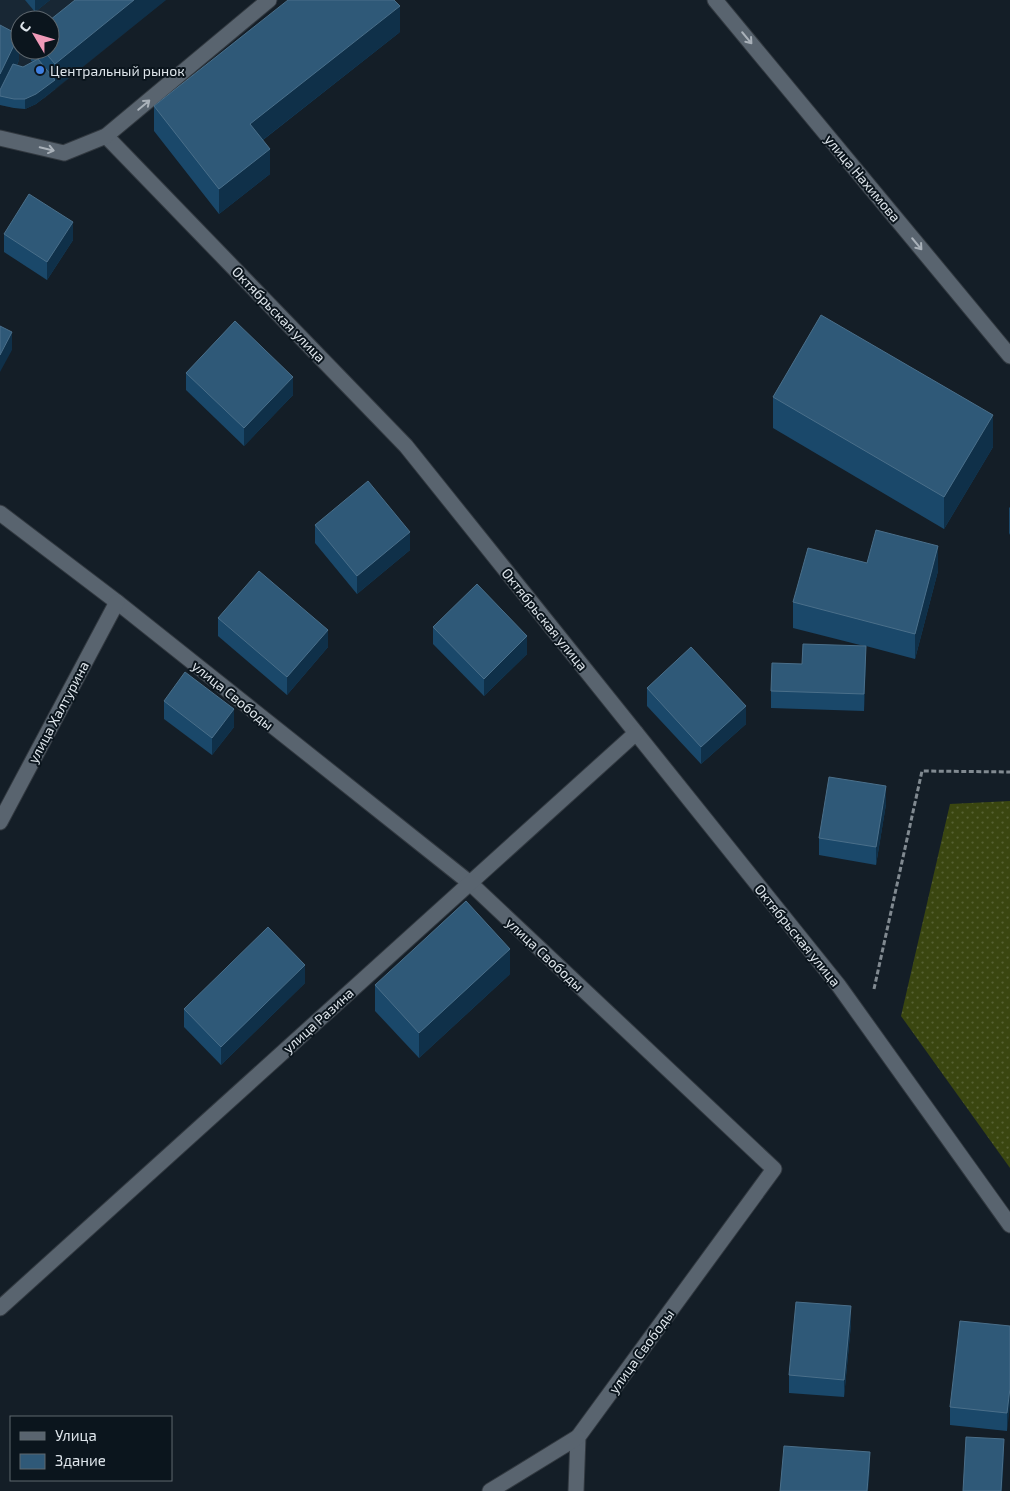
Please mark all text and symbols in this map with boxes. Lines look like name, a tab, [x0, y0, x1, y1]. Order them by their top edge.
north arrow	[10, 10, 60, 60]
text: С	[15, 18, 34, 35]
one-way arrow	[741, 31, 752, 44]
place label: Центральный рынок	[50, 62, 185, 79]
marker: Центральный рынок	[34, 64, 46, 76]
one-way arrow	[137, 99, 150, 110]
street label: улица Нахимова	[821, 131, 905, 225]
one-way arrow	[39, 145, 55, 155]
one-way arrow	[912, 237, 923, 250]
street label: Октябрьская улица	[229, 263, 329, 365]
street label: Октябрьская улица	[499, 564, 591, 674]
street label: улица Свободы	[189, 657, 277, 733]
street label: улица Халтурина	[24, 658, 92, 766]
street label: Октябрьская улица	[752, 880, 844, 990]
street label: улица Свободы	[503, 914, 587, 994]
street label: улица Разина	[279, 984, 357, 1056]
street label: улица Свободы	[605, 1306, 677, 1396]
legend	[10, 1416, 172, 1481]
text: Улица	[55, 1426, 97, 1444]
text: Здание	[55, 1451, 106, 1469]

